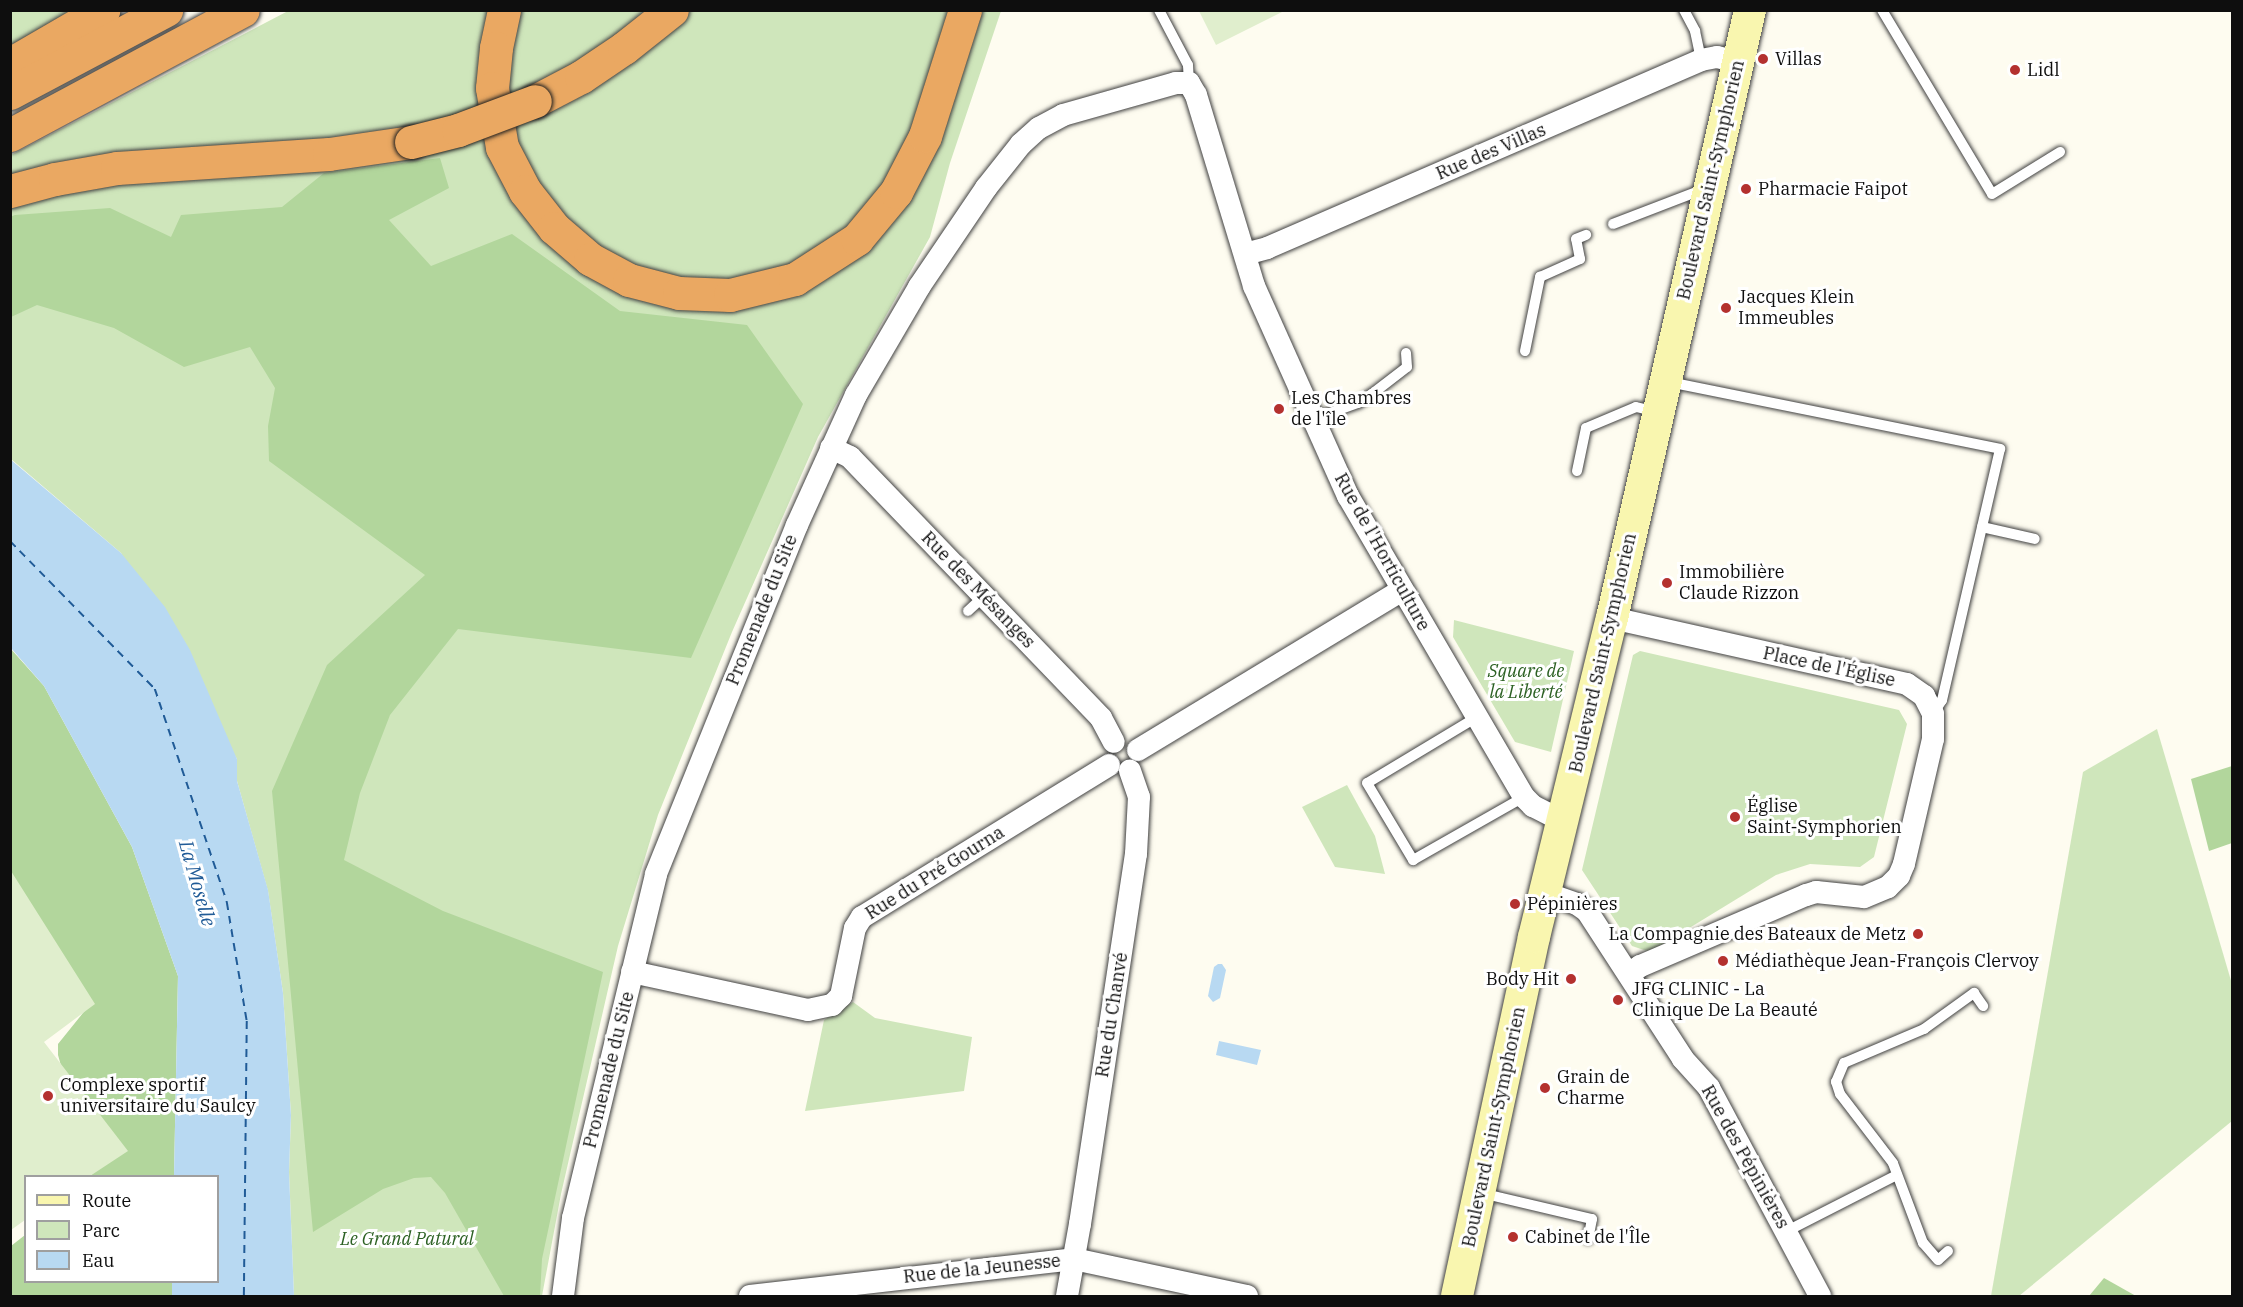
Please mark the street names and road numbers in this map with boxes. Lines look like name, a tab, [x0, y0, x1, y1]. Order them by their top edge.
street label: Boulevard Saint-Symphorien	[1673, 58, 1749, 302]
street label: Rue des Villas	[1433, 119, 1549, 185]
street label: Rue de l'Horticulture	[1330, 469, 1434, 635]
street label: Rue des Mésanges	[917, 527, 1039, 653]
street label: Promenade du Site	[722, 531, 802, 689]
street label: Boulevard Saint-Symphorien	[1565, 531, 1641, 775]
street label: Place de l'Église	[1761, 642, 1897, 692]
street label: Rue du Pré Gourna	[862, 822, 1008, 924]
street label: Rue du Chanvé	[1091, 951, 1133, 1079]
street label: Promenade du Site	[579, 989, 639, 1151]
street label: Boulevard Saint-Symphorien	[1458, 1005, 1530, 1249]
street label: Rue des Pépinières	[1697, 1081, 1793, 1233]
street label: Rue de la Jeunesse	[902, 1250, 1062, 1288]

